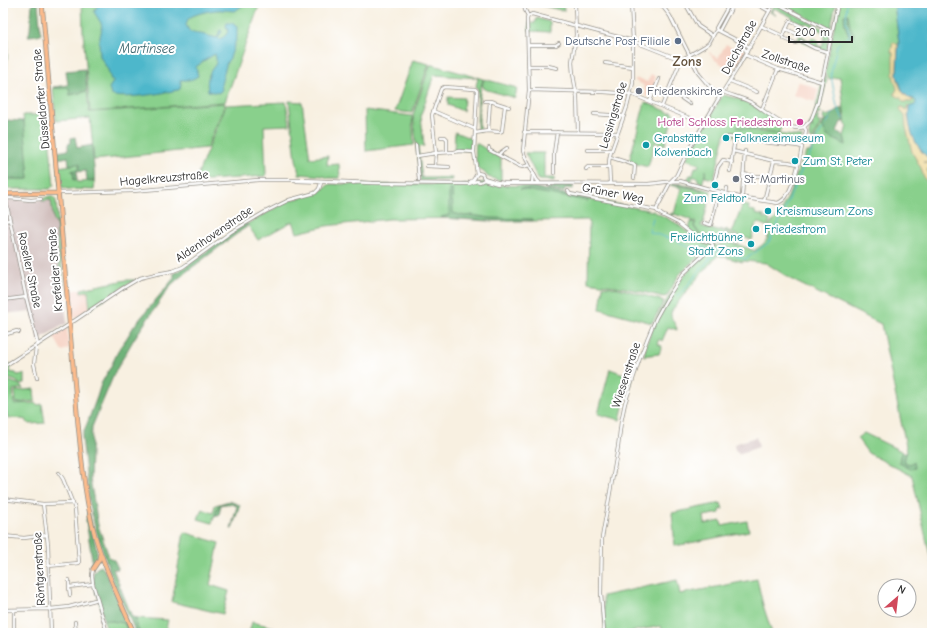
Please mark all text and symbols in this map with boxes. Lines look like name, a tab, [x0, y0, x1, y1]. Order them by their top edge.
street label: Deichstraße	[718, 17, 760, 77]
scale bar	[789, 18, 852, 44]
text: 200 m	[795, 25, 830, 39]
place label: Deutsche Post Filiale	[565, 34, 670, 48]
marker: Deutsche Post Filiale	[673, 36, 683, 46]
water label: Martinsee	[118, 41, 175, 56]
street label: Zollstraße	[760, 46, 812, 76]
street label: Düsseldorfer Straße	[30, 48, 52, 150]
district label: Zons	[673, 53, 701, 70]
street label: Lessingstraße	[596, 80, 630, 150]
place label: Friedenskirche	[647, 84, 723, 98]
marker: Friedenskirche	[634, 86, 644, 96]
place label: Hotel Schloss Friedestrom	[658, 115, 792, 129]
marker: Hotel Schloss Friedestrom	[795, 117, 805, 127]
place label: Grabstätte Kolvenbach	[654, 131, 712, 159]
place label: Falknereimuseum	[734, 131, 824, 145]
marker: Falknereimuseum	[721, 133, 731, 143]
marker: Grabstätte Kolvenbach	[641, 140, 651, 150]
place label: Zum St. Peter	[803, 154, 872, 168]
marker: Zum St. Peter	[790, 156, 800, 166]
street label: Hagelkreuzstraße	[119, 167, 209, 189]
place label: St. Martinus	[744, 172, 805, 186]
marker: St. Martinus	[731, 174, 741, 184]
street label: Grüner Weg	[581, 180, 645, 206]
marker: Zum Feldtor	[710, 180, 720, 190]
place label: Zum Feldtor	[684, 191, 746, 205]
street label: Aldenhovenstraße	[173, 203, 255, 265]
place label: Kreismuseum Zons	[776, 204, 873, 218]
marker: Kreismuseum Zons	[763, 206, 773, 216]
place label: Friedestrom	[764, 222, 826, 236]
marker: Friedestrom	[751, 224, 761, 234]
street label: Krefelder Straße	[44, 228, 66, 312]
place label: Freilichtbühne Stadt Zons	[670, 230, 743, 258]
street label: Roseller Straße	[15, 231, 45, 309]
marker: Freilichtbühne Stadt Zons	[746, 239, 756, 249]
street label: Wiesenstraße	[609, 340, 643, 410]
street label: Röntgenstraße	[30, 532, 48, 606]
north arrow	[877, 578, 917, 618]
text: N	[895, 582, 908, 597]

